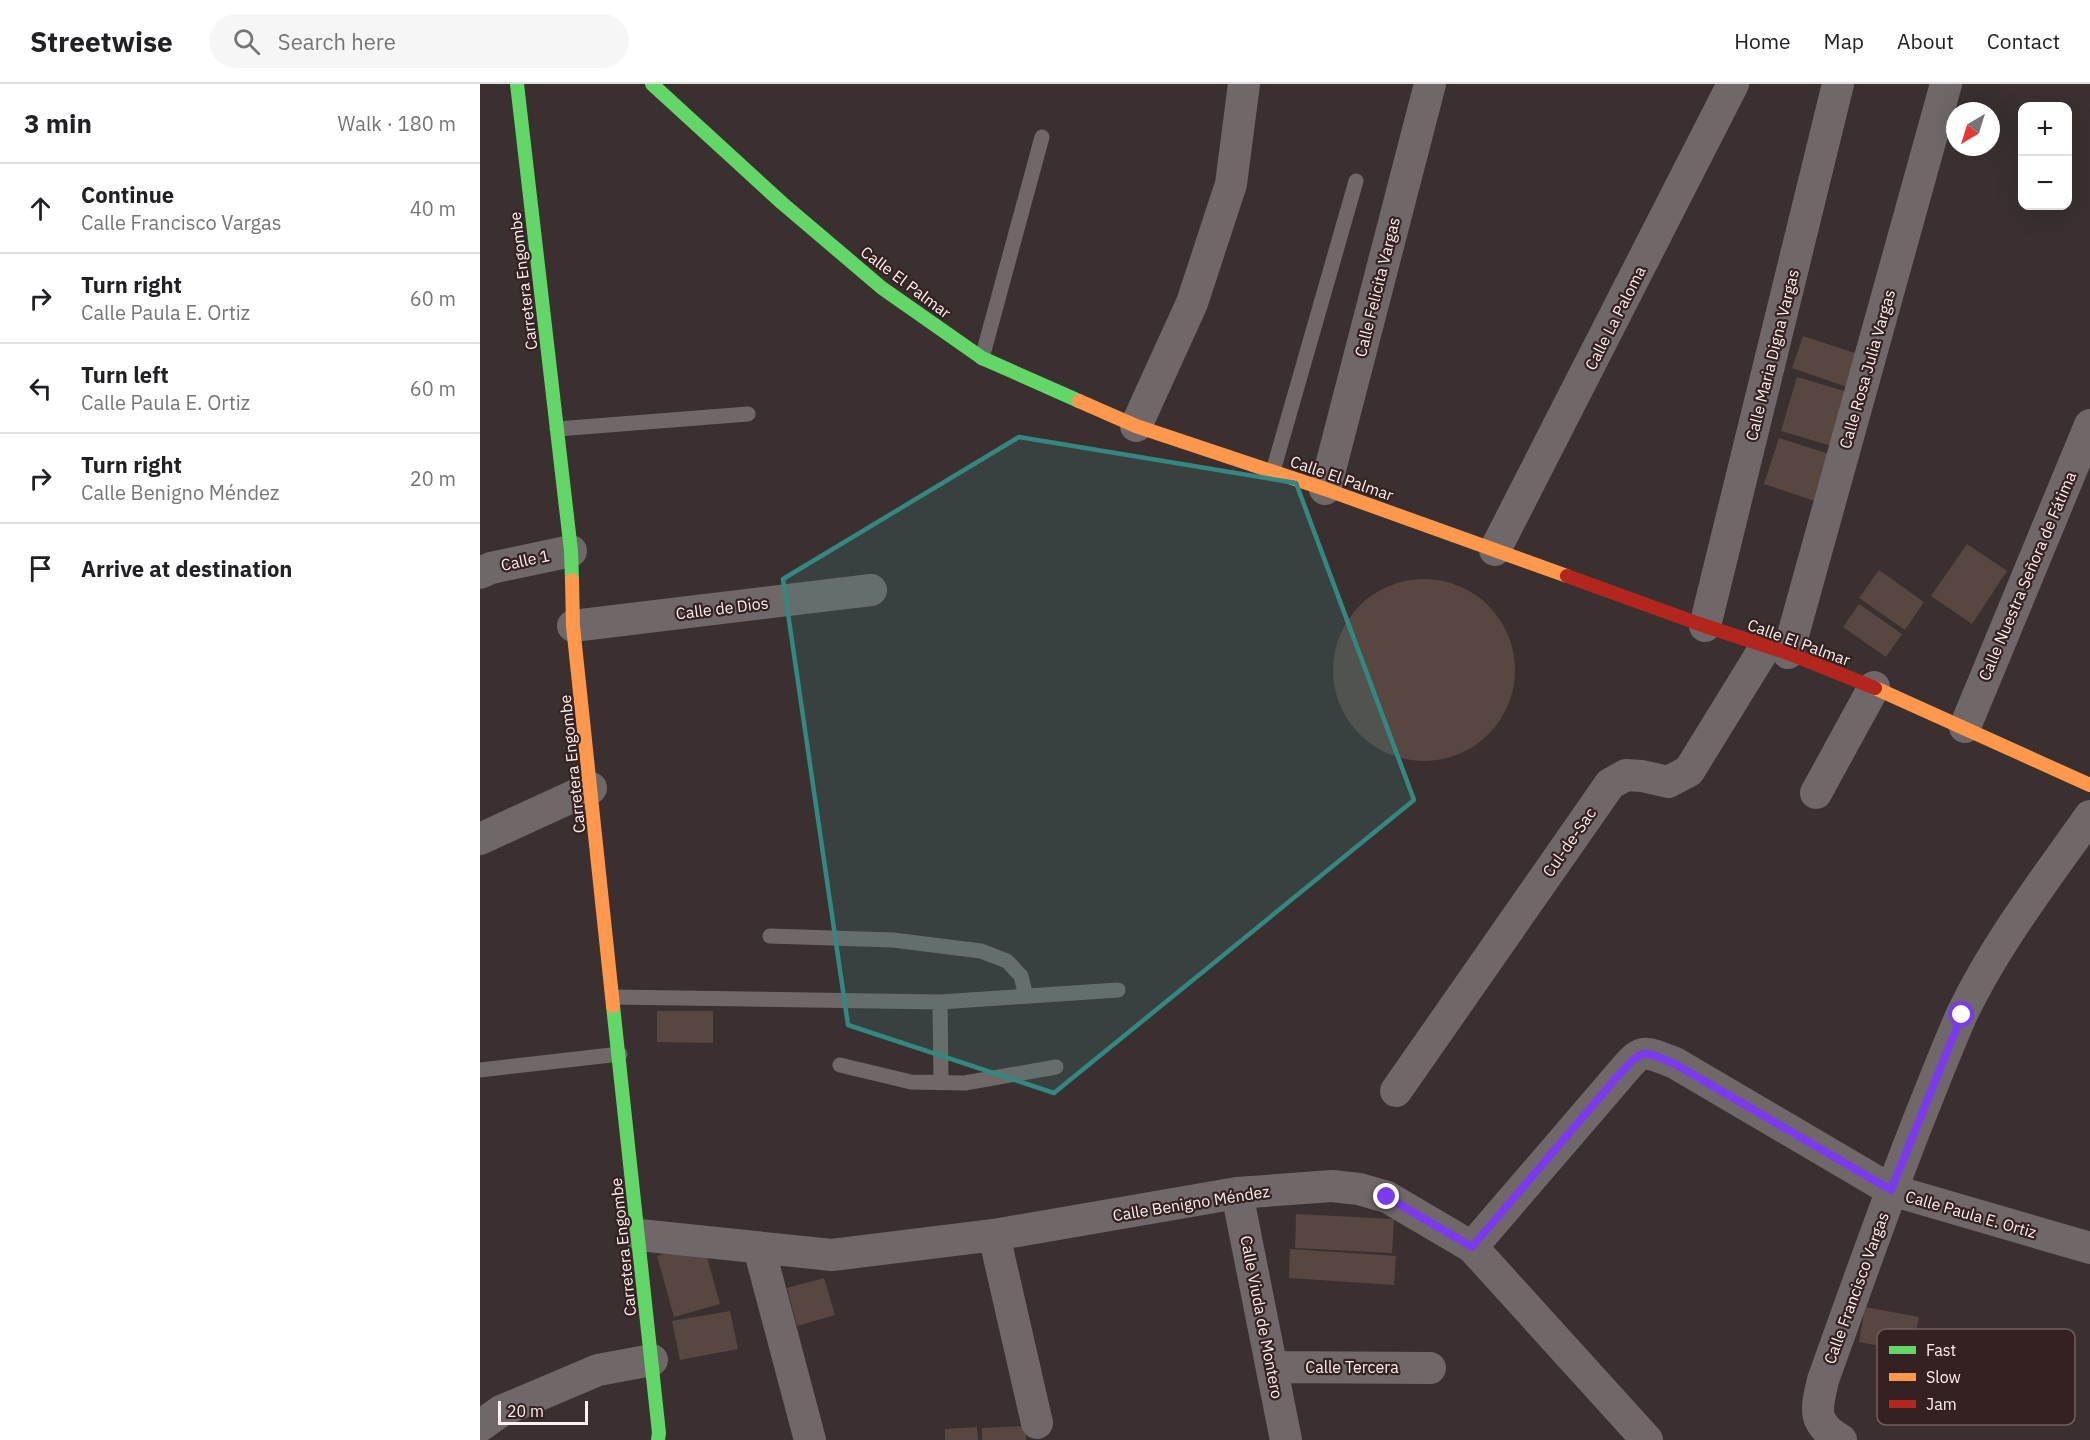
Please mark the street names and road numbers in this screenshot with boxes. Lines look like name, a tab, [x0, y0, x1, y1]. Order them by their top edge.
street label: Carretera Engombe	[505, 211, 541, 351]
street label: Calle Felicita Vargas	[1350, 215, 1404, 359]
street label: Calle El Palmar	[857, 242, 955, 323]
street label: Calle La Paloma	[1580, 262, 1650, 373]
street label: Calle Maria Digna Vargas	[1741, 267, 1803, 443]
street label: Calle Rosa Julia Vargas	[1835, 287, 1899, 451]
street label: Calle El Palmar	[1288, 451, 1396, 505]
street label: Calle Nuestra Señora de Fátima	[1974, 468, 2080, 684]
street label: Calle 1	[499, 545, 551, 575]
street label: Calle de Dios	[675, 592, 769, 624]
street label: Calle El Palmar	[1745, 614, 1853, 670]
street label: Carretera Engombe	[555, 694, 589, 834]
street label: Cul-de-Sac	[1538, 804, 1600, 880]
street label: Carretera Engombe	[606, 1177, 640, 1317]
street label: Calle Benigno Méndez	[1111, 1181, 1271, 1225]
street label: Calle Paula E. Ortiz	[1903, 1186, 2039, 1242]
street label: Calle Francisco Vargas	[1819, 1209, 1893, 1367]
street label: Calle Viuda de Montero	[1236, 1234, 1288, 1400]
street label: Calle Tercera	[1305, 1357, 1399, 1377]

